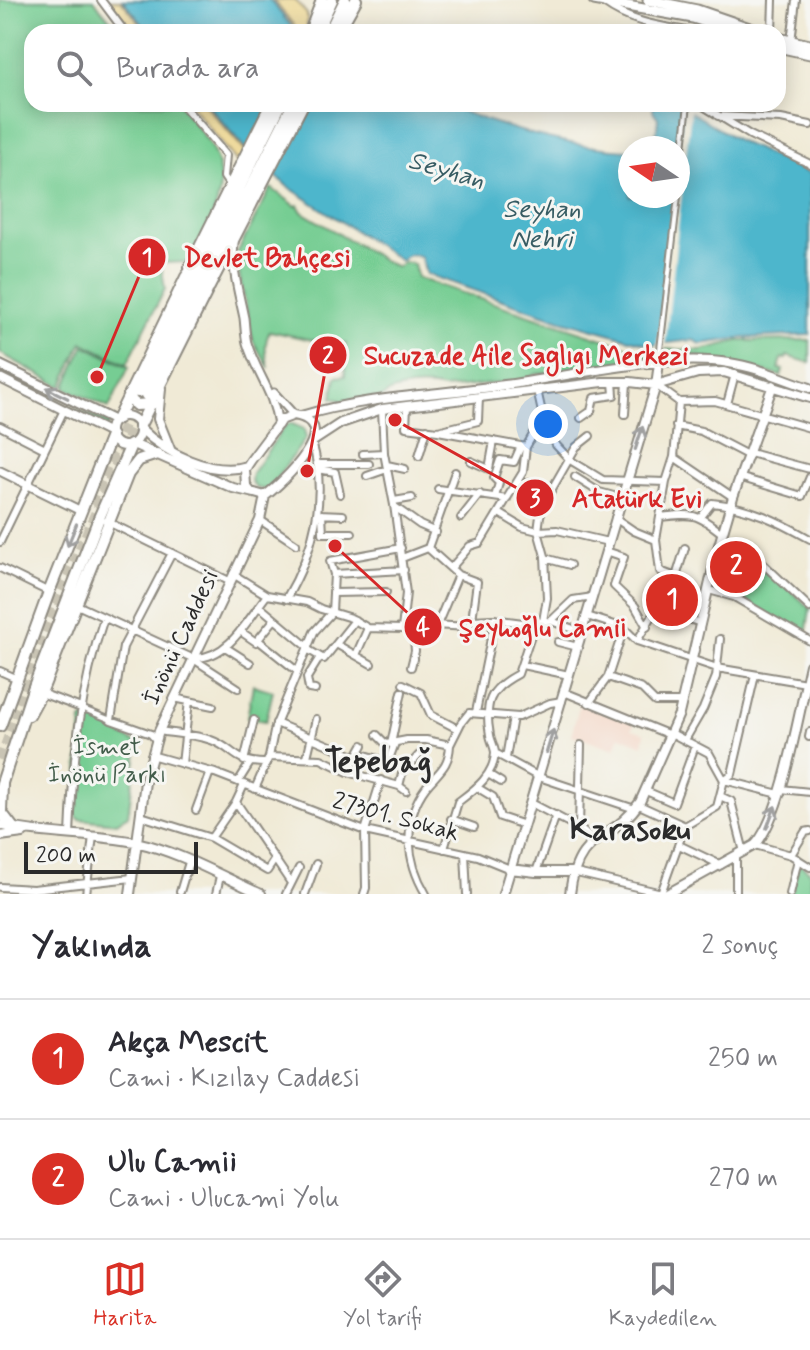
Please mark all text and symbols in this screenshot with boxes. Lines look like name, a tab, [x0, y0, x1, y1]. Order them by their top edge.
search box	[24, 24, 786, 112]
icon: search	[52, 46, 96, 90]
text: Burada ara	[116, 49, 259, 88]
north arrow	[618, 136, 690, 208]
water label: Seyhan	[404, 144, 489, 198]
water label: Seyhan Nehri	[503, 193, 581, 257]
callout: Devlet Bahçesi	[127, 232, 367, 282]
text: Devlet Bahçesi	[184, 242, 350, 276]
text: 1	[142, 243, 152, 274]
callout: Sucuzade Aile Saglıgı Merkezi	[308, 330, 704, 380]
text: Sucuzade Aile Saglıgı Merkezi	[364, 340, 688, 377]
text: 2	[322, 341, 334, 372]
one-way arrow	[45, 385, 69, 400]
your location	[528, 404, 568, 444]
one-way arrow	[632, 425, 647, 451]
callout: Atatürk Evi	[515, 473, 719, 523]
text: Atatürk Evi	[572, 483, 702, 517]
text: 3	[530, 484, 541, 515]
one-way arrow	[63, 522, 78, 547]
pin: 2	[710, 537, 762, 597]
street label: İnönü Caddesi	[136, 565, 226, 710]
pin: 1	[646, 570, 698, 630]
callout: Şeyhoğlu Camii	[403, 602, 644, 652]
text: Şeyhoğlu Camii	[459, 612, 627, 647]
text: 4	[416, 613, 430, 644]
one-way arrow	[543, 728, 558, 754]
park label: İsmet İnönü Parkı	[48, 732, 166, 791]
district label: Tepebağ	[324, 741, 432, 784]
street label: 27301. Sokak	[329, 786, 462, 849]
one-way arrow	[765, 805, 779, 829]
district label: Karasoku	[570, 809, 690, 851]
scale bar	[24, 838, 198, 874]
text: 200 m	[36, 842, 96, 870]
text: Yakında	[32, 924, 152, 969]
text: 2 sonuç	[701, 929, 778, 963]
text: Akça Mescit	[108, 1023, 268, 1062]
text: 1	[52, 1042, 64, 1076]
text: 250 m	[708, 1042, 778, 1076]
text: Cami · Kızılay Caddesi	[108, 1062, 360, 1096]
text: Ulu Camii	[108, 1143, 237, 1182]
text: 2	[52, 1162, 64, 1196]
text: 270 m	[709, 1162, 778, 1196]
text: Cami · Ulucami Yolu	[108, 1182, 340, 1216]
tab: Harita	[93, 1257, 156, 1333]
tab: Yol tarifi	[343, 1257, 422, 1333]
tab: Kaydedilen	[609, 1257, 717, 1333]

